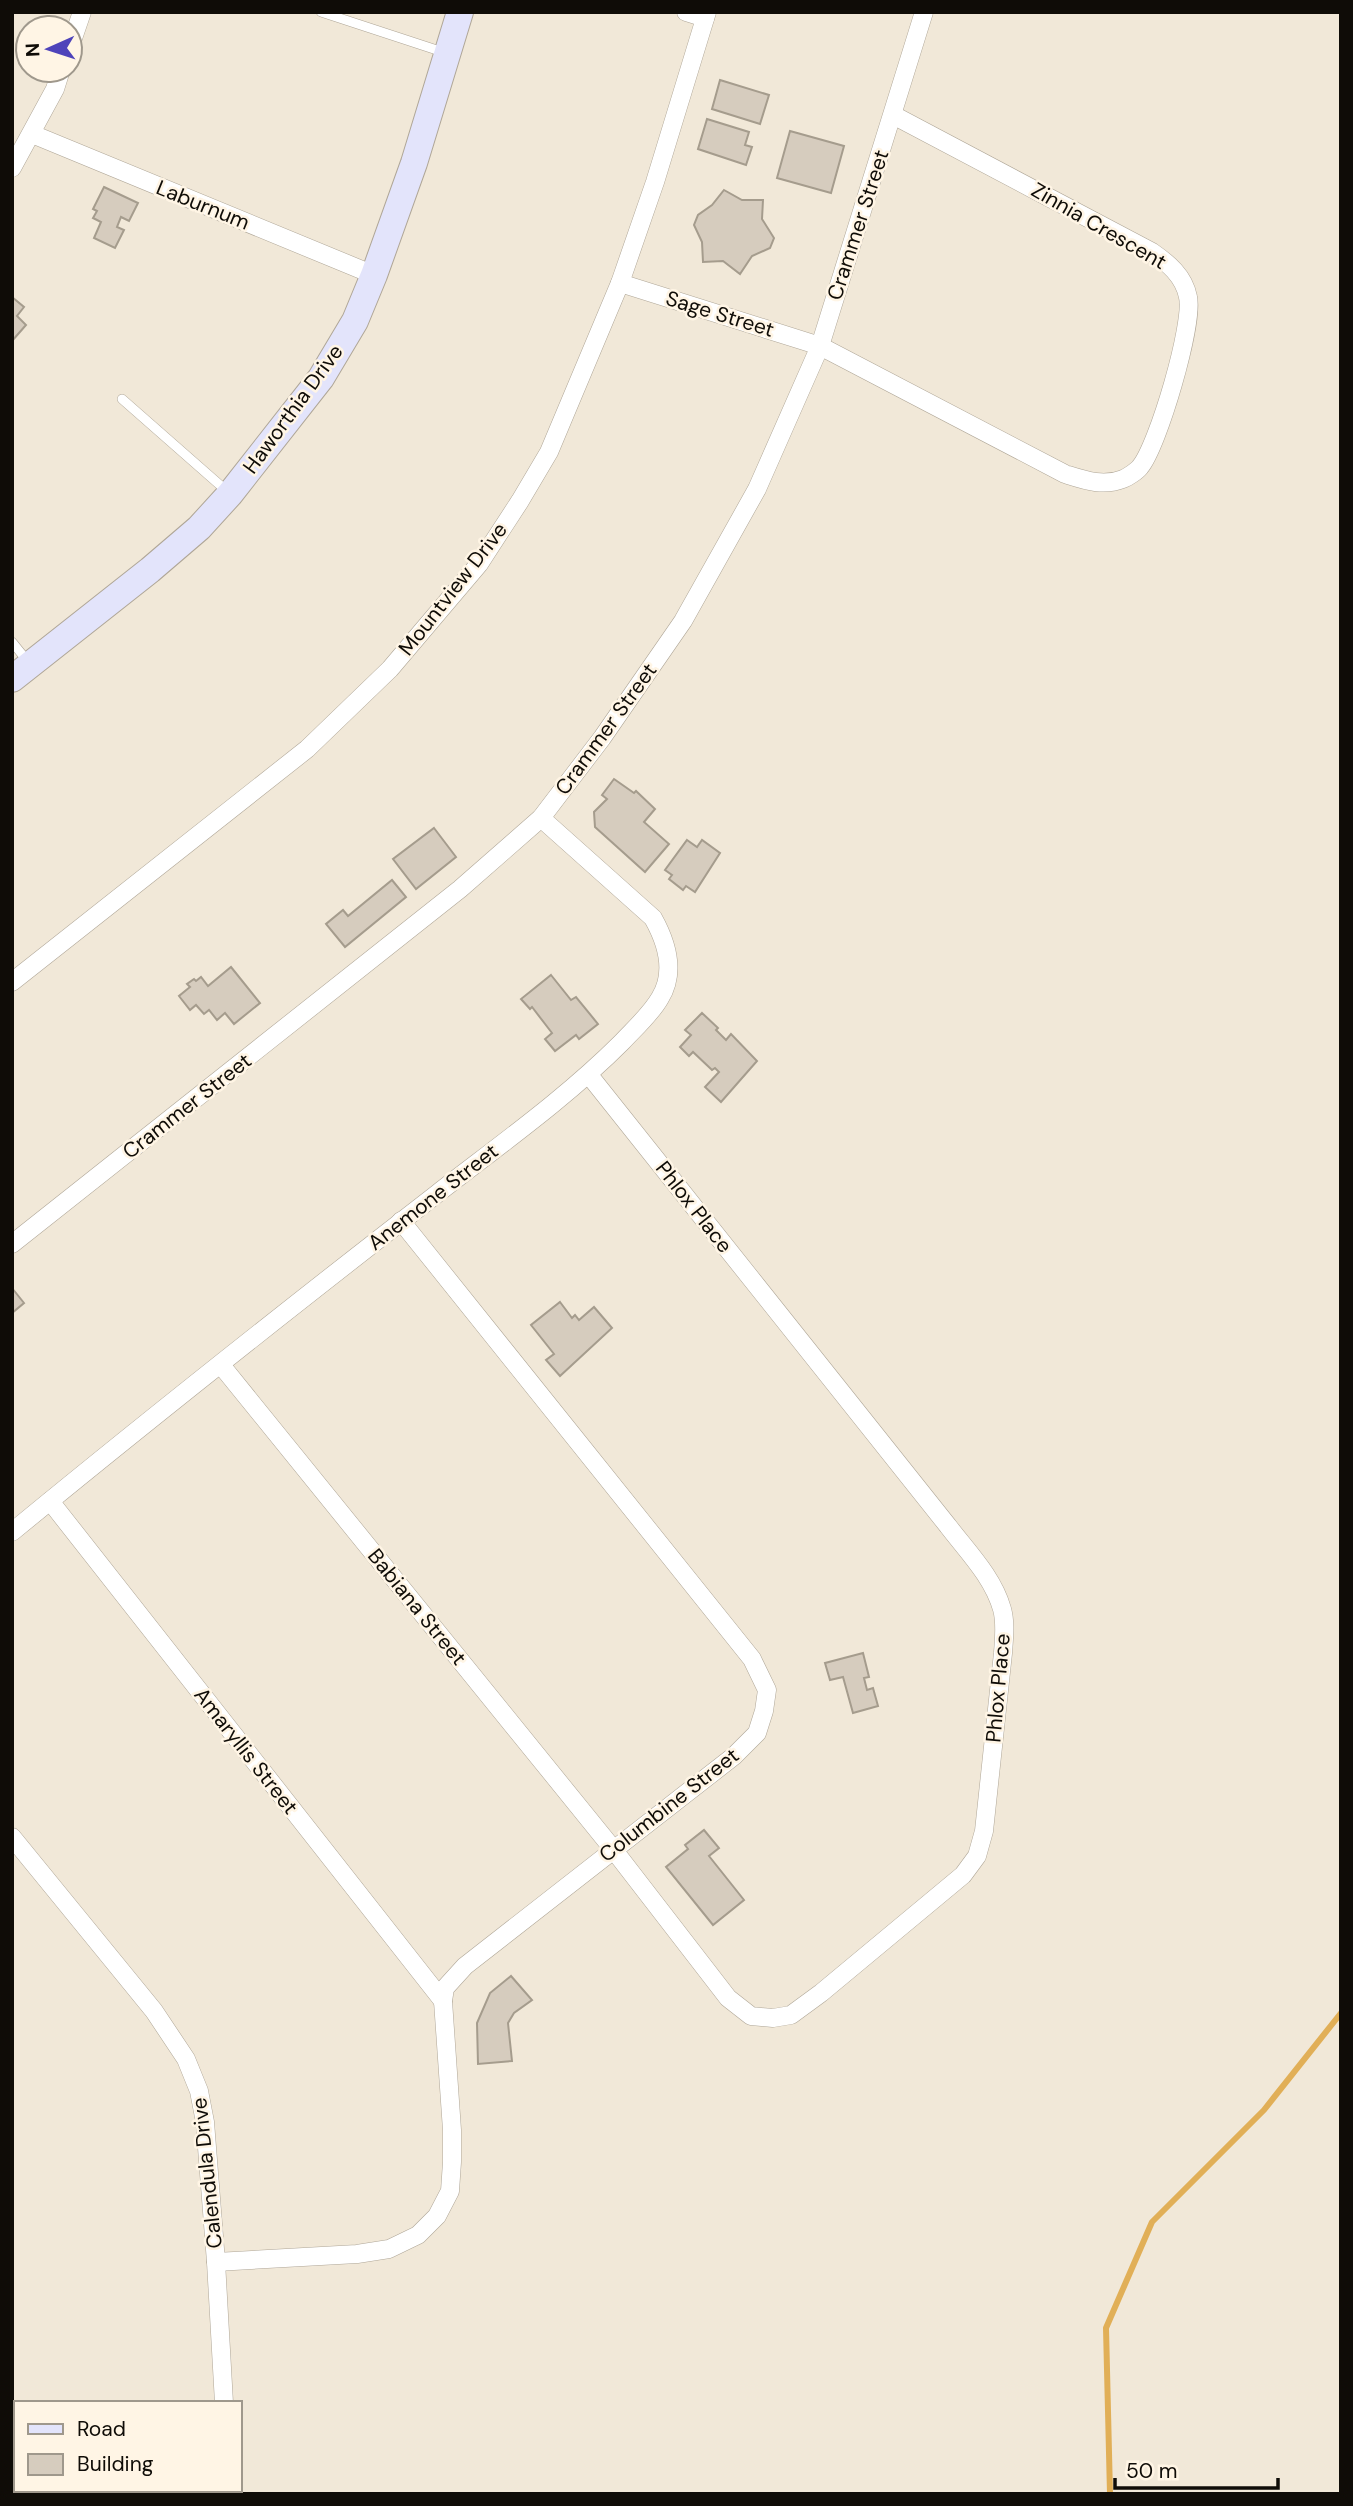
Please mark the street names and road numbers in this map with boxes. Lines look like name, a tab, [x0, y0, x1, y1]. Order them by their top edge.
street label: Crammer Street	[821, 146, 895, 304]
street label: Laburnum	[152, 174, 254, 236]
street label: Zinnia Crescent	[1026, 176, 1172, 276]
street label: Sage Street	[662, 284, 778, 344]
street label: Haworthia Drive	[237, 339, 349, 479]
street label: Mountview Drive	[392, 517, 514, 661]
street label: Crammer Street	[549, 657, 663, 801]
street label: Crammer Street	[117, 1047, 257, 1165]
street label: Anemone Street	[362, 1137, 504, 1257]
street label: Phlox Place	[649, 1155, 739, 1259]
street label: Babiana Street	[361, 1543, 473, 1671]
street label: Phlox Place	[979, 1632, 1017, 1744]
street label: Amaryllis Street	[188, 1682, 304, 1820]
street label: Columbine Street	[593, 1742, 745, 1868]
street label: Calendula Drive	[185, 2096, 229, 2250]

